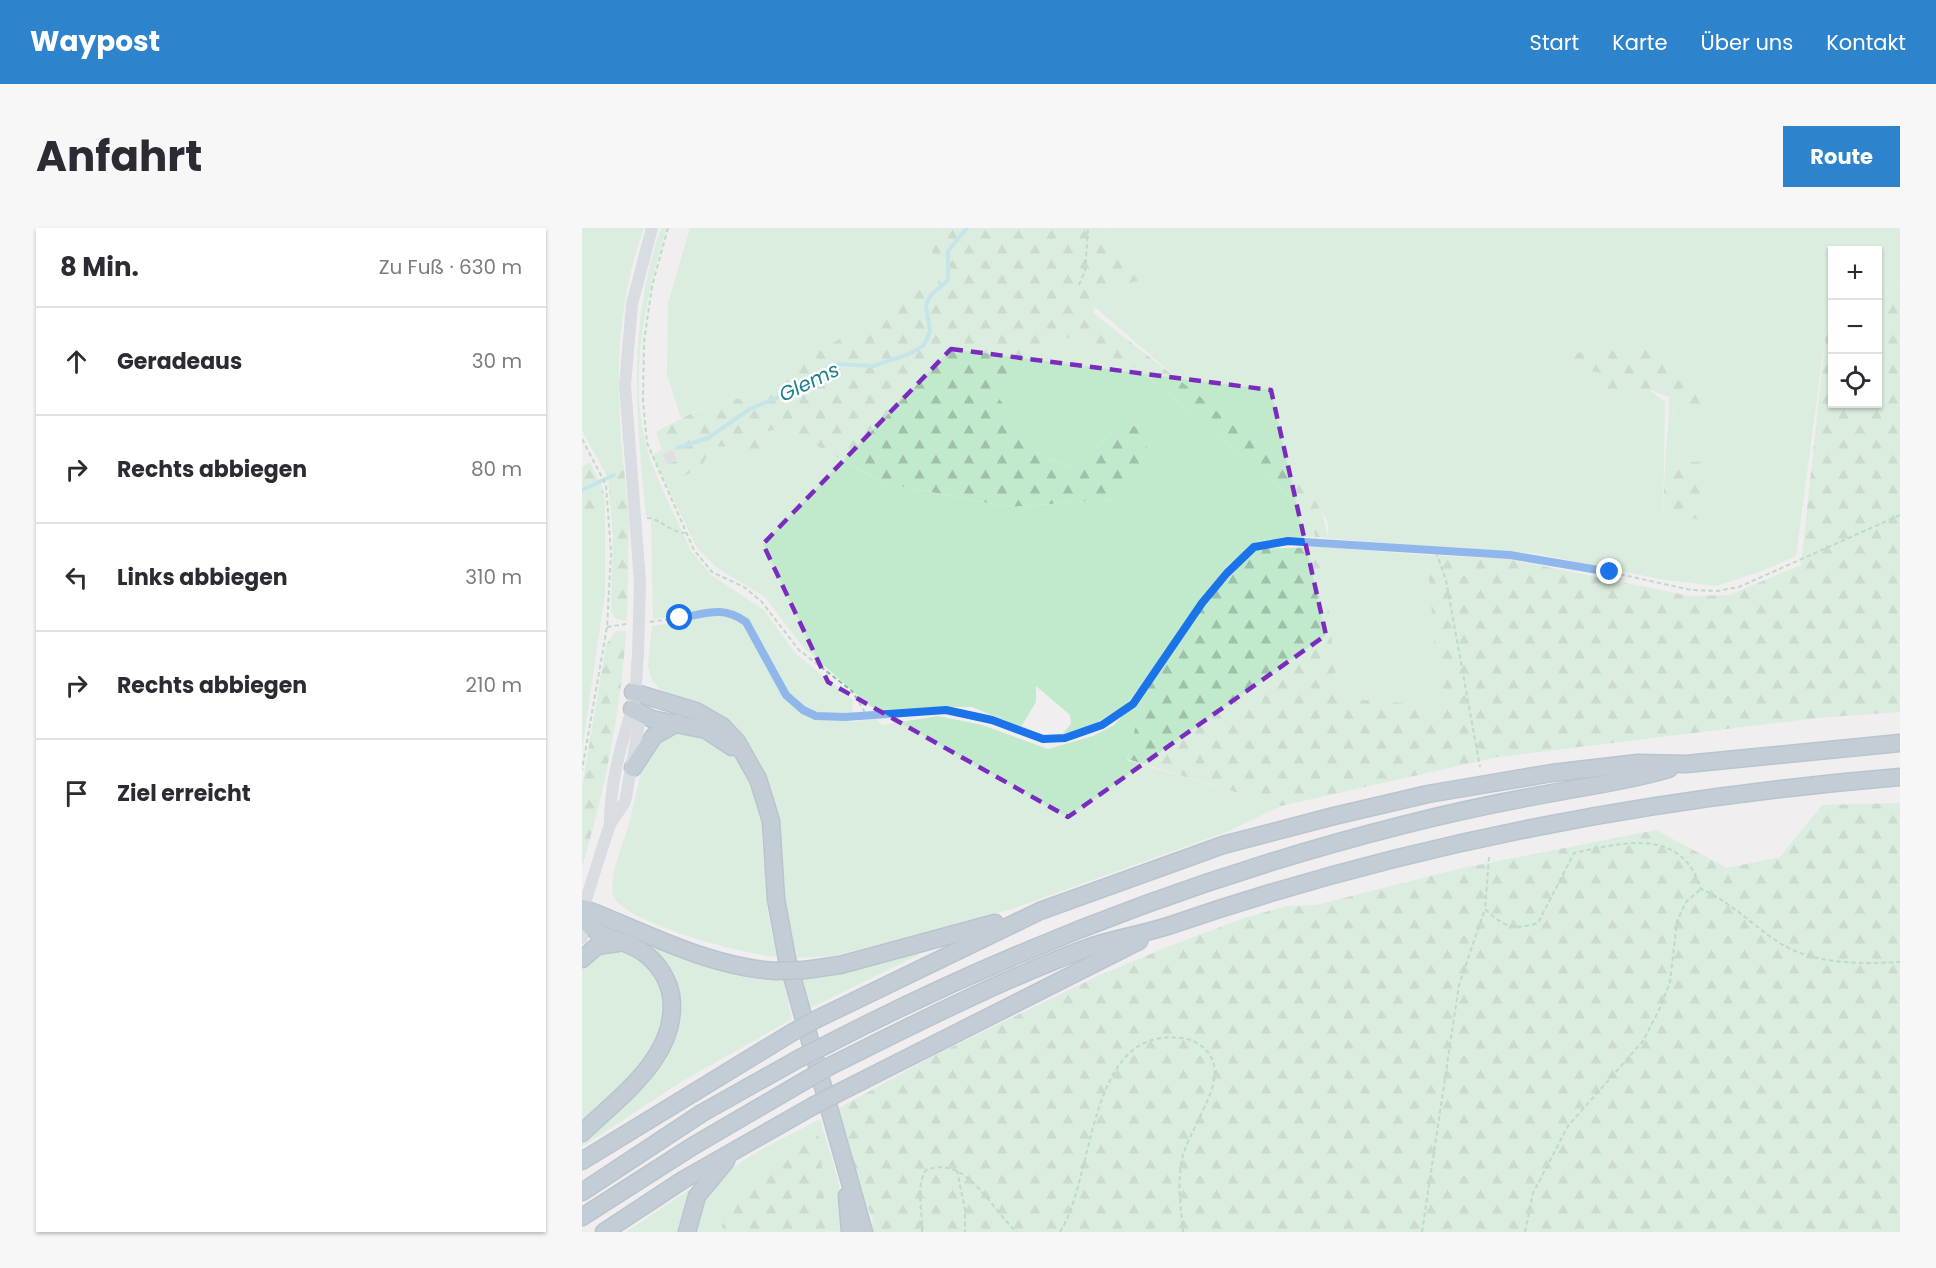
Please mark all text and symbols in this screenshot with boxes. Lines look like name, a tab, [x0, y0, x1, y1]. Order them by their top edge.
text: Waypost	[30, 22, 160, 61]
text: Start	[1530, 28, 1579, 57]
text: Karte	[1612, 28, 1668, 57]
text: Über uns	[1701, 28, 1793, 57]
text: Kontakt	[1826, 28, 1906, 57]
button: Route	[1783, 126, 1900, 187]
text: Anfahrt	[36, 127, 202, 186]
map controls	[1828, 246, 1882, 408]
button: +	[1828, 246, 1882, 300]
text: 8 Min.	[60, 249, 139, 285]
text: Zu Fuß · 630 m	[379, 253, 522, 281]
button: −	[1828, 300, 1882, 354]
icon: ahead	[60, 345, 93, 378]
text: Geradeaus	[117, 346, 242, 377]
text: 30 m	[472, 347, 522, 375]
button: locate	[1828, 354, 1882, 408]
water label: Glems	[774, 355, 844, 409]
icon: right	[60, 453, 93, 486]
text: Rechts abbiegen	[117, 454, 307, 485]
text: 80 m	[471, 455, 522, 483]
route end	[1596, 558, 1622, 584]
icon: left	[60, 561, 93, 594]
text: Links abbiegen	[117, 562, 288, 593]
text: 310 m	[465, 563, 522, 591]
route start	[666, 604, 692, 630]
icon: right	[60, 669, 93, 702]
text: Rechts abbiegen	[117, 670, 307, 701]
text: 210 m	[466, 671, 522, 699]
icon: arrive	[60, 777, 93, 810]
text: Ziel erreicht	[117, 778, 251, 809]

